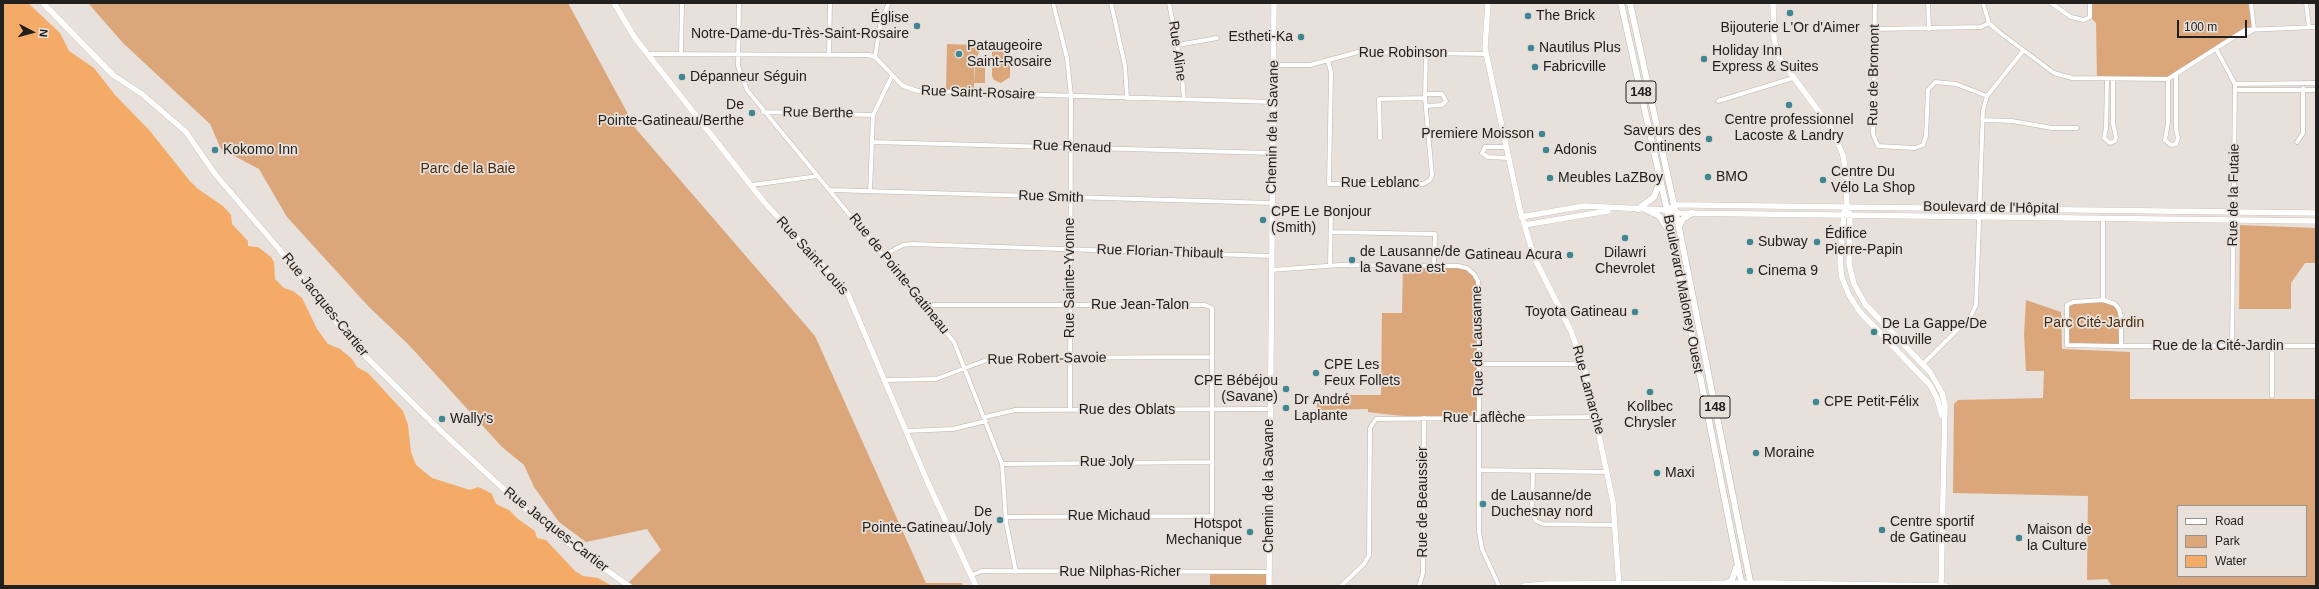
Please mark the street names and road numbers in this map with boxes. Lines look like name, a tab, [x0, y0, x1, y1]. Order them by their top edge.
street label: Rue Aline	[1164, 20, 1190, 82]
street label: Rue de Bromont	[1865, 24, 1883, 126]
street label: Rue Robinson	[1359, 45, 1447, 61]
street label: Chemin de la Savane	[1263, 60, 1283, 194]
road number: 148	[1626, 81, 1656, 103]
street label: Rue Saint-Rosaire	[921, 83, 1035, 103]
street label: Rue Berthe	[782, 104, 854, 122]
street label: Rue Renaud	[1032, 137, 1112, 157]
street label: Rue de la Futaie	[2225, 143, 2243, 247]
street label: Rue Leblanc	[1341, 175, 1419, 191]
street label: Rue Smith	[1018, 187, 1084, 207]
street label: Boulevard de l'Hôpital	[1923, 198, 2059, 218]
street label: Rue de Pointe-Gatineau	[845, 210, 953, 338]
street label: Rue Saint-Louis	[772, 213, 852, 299]
street label: Boulevard Maloney Ouest	[1659, 213, 1707, 375]
street label: Rue Sainte-Yvonne	[1062, 218, 1078, 338]
street label: Rue Florian-Thibault	[1096, 241, 1224, 263]
street label: Rue Jacques-Cartier	[278, 250, 372, 360]
street label: Rue de Lausanne	[1469, 286, 1487, 396]
street label: Rue Jean-Talon	[1091, 297, 1189, 313]
street label: Rue de la Cité-Jardin	[2152, 338, 2284, 354]
street label: Rue Lamarche	[1568, 343, 1608, 437]
street label: Rue Robert-Savoie	[987, 350, 1107, 368]
road number: 148	[1700, 396, 1730, 418]
street label: Rue des Oblats	[1079, 402, 1175, 418]
street label: Rue Laflèche	[1443, 410, 1525, 426]
street label: Chemin de la Savane	[1261, 419, 1277, 553]
street label: Rue de Beaussier	[1415, 446, 1431, 558]
street label: Rue Joly	[1080, 454, 1134, 470]
street label: Rue Jacques-Cartier	[500, 484, 612, 576]
street label: Rue Michaud	[1068, 508, 1150, 524]
street label: Rue Nilphas-Richer	[1059, 564, 1181, 580]

